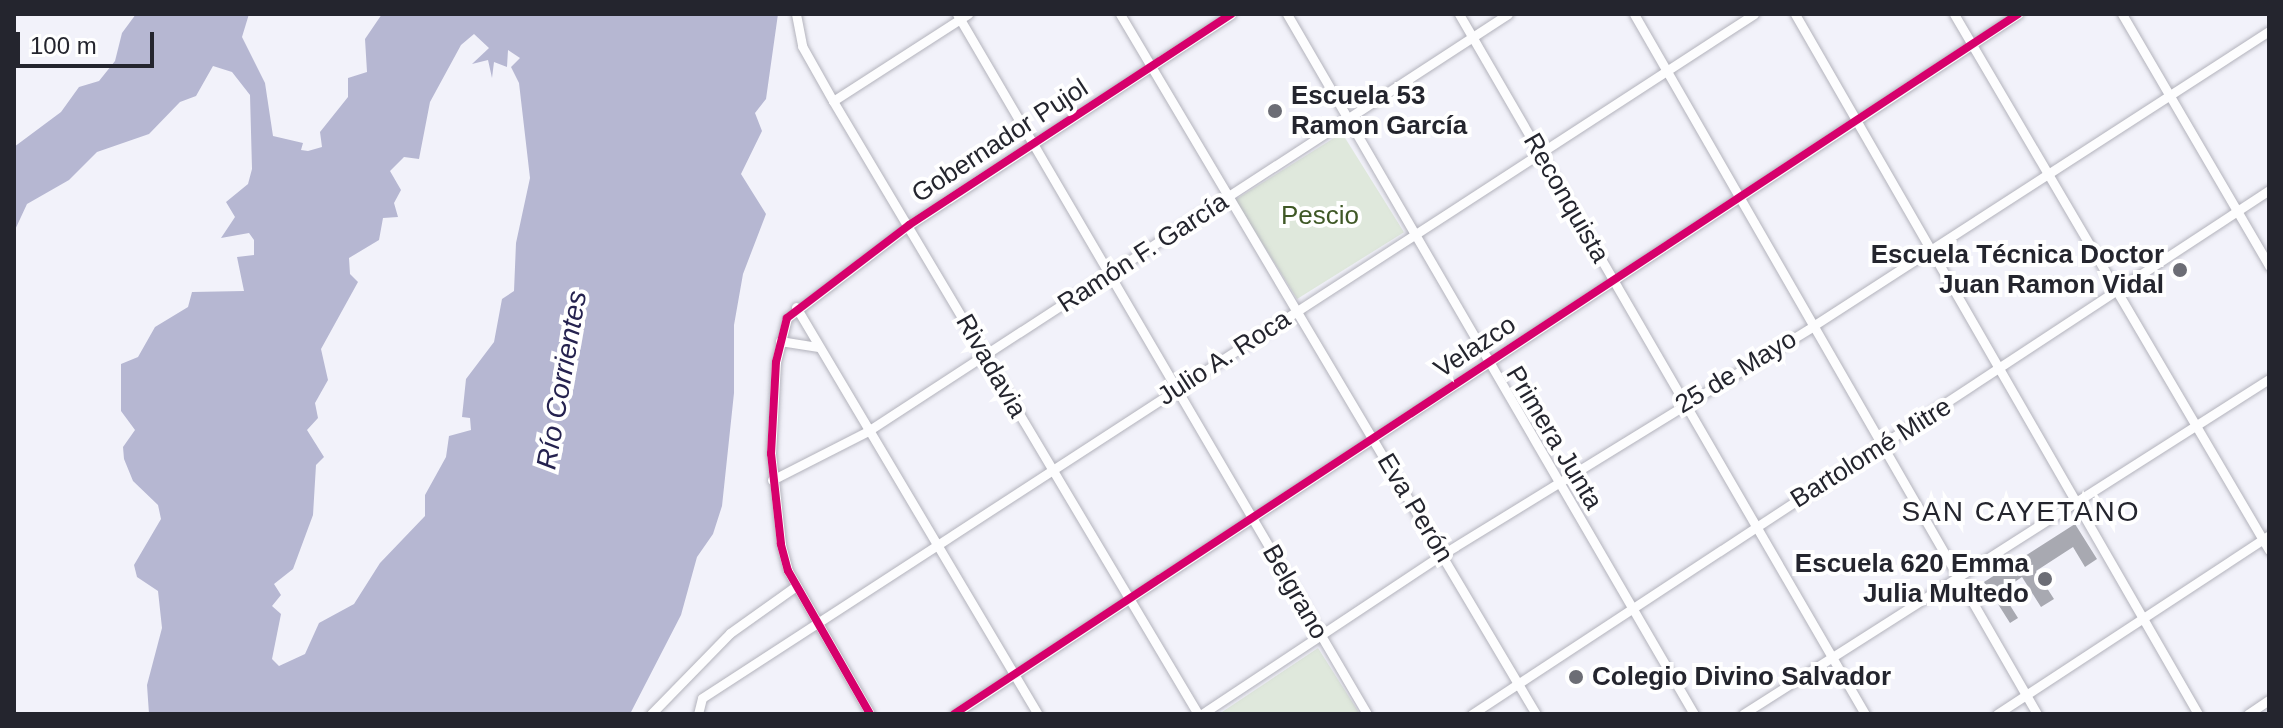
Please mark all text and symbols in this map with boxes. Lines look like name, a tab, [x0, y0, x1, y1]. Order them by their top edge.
scale bar	[20, 16, 158, 66]
text: 100 m	[30, 32, 97, 59]
street label: Gobernador Pujol	[906, 72, 1094, 210]
place label: Escuela 53 Ramon García	[1291, 80, 1467, 142]
marker: Escuela 53 Ramon García	[1266, 102, 1284, 120]
street label: Reconquista	[1516, 128, 1616, 268]
street label: Ramón F. García	[1052, 186, 1234, 320]
park label: Pescio	[1281, 200, 1359, 232]
place label: Escuela Técnica Doctor Juan Ramon Vidal	[1871, 239, 2164, 300]
marker: Escuela Técnica Doctor Juan Ramon Vidal	[2171, 261, 2189, 279]
water label: Río Corrientes	[530, 288, 594, 472]
street label: Julio A. Roca	[1151, 303, 1297, 413]
street label: Rivadavia	[949, 309, 1033, 423]
street label: Velazco	[1428, 309, 1522, 385]
street label: 25 de Mayo	[1670, 324, 1802, 420]
street label: Primera Junta	[1499, 361, 1609, 515]
street label: Bartolomé Mitre	[1785, 391, 1957, 515]
street label: Eva Perón	[1370, 448, 1460, 568]
district label: SAN CAYETANO	[1901, 495, 2141, 529]
street label: Belgrano	[1255, 539, 1335, 645]
place label: Escuela 620 Emma Julia Multedo	[1795, 548, 2029, 610]
marker: Escuela 620 Emma Julia Multedo	[2036, 570, 2054, 588]
place label: Colegio Divino Salvador	[1592, 661, 1891, 693]
marker: Colegio Divino Salvador	[1567, 668, 1585, 686]

